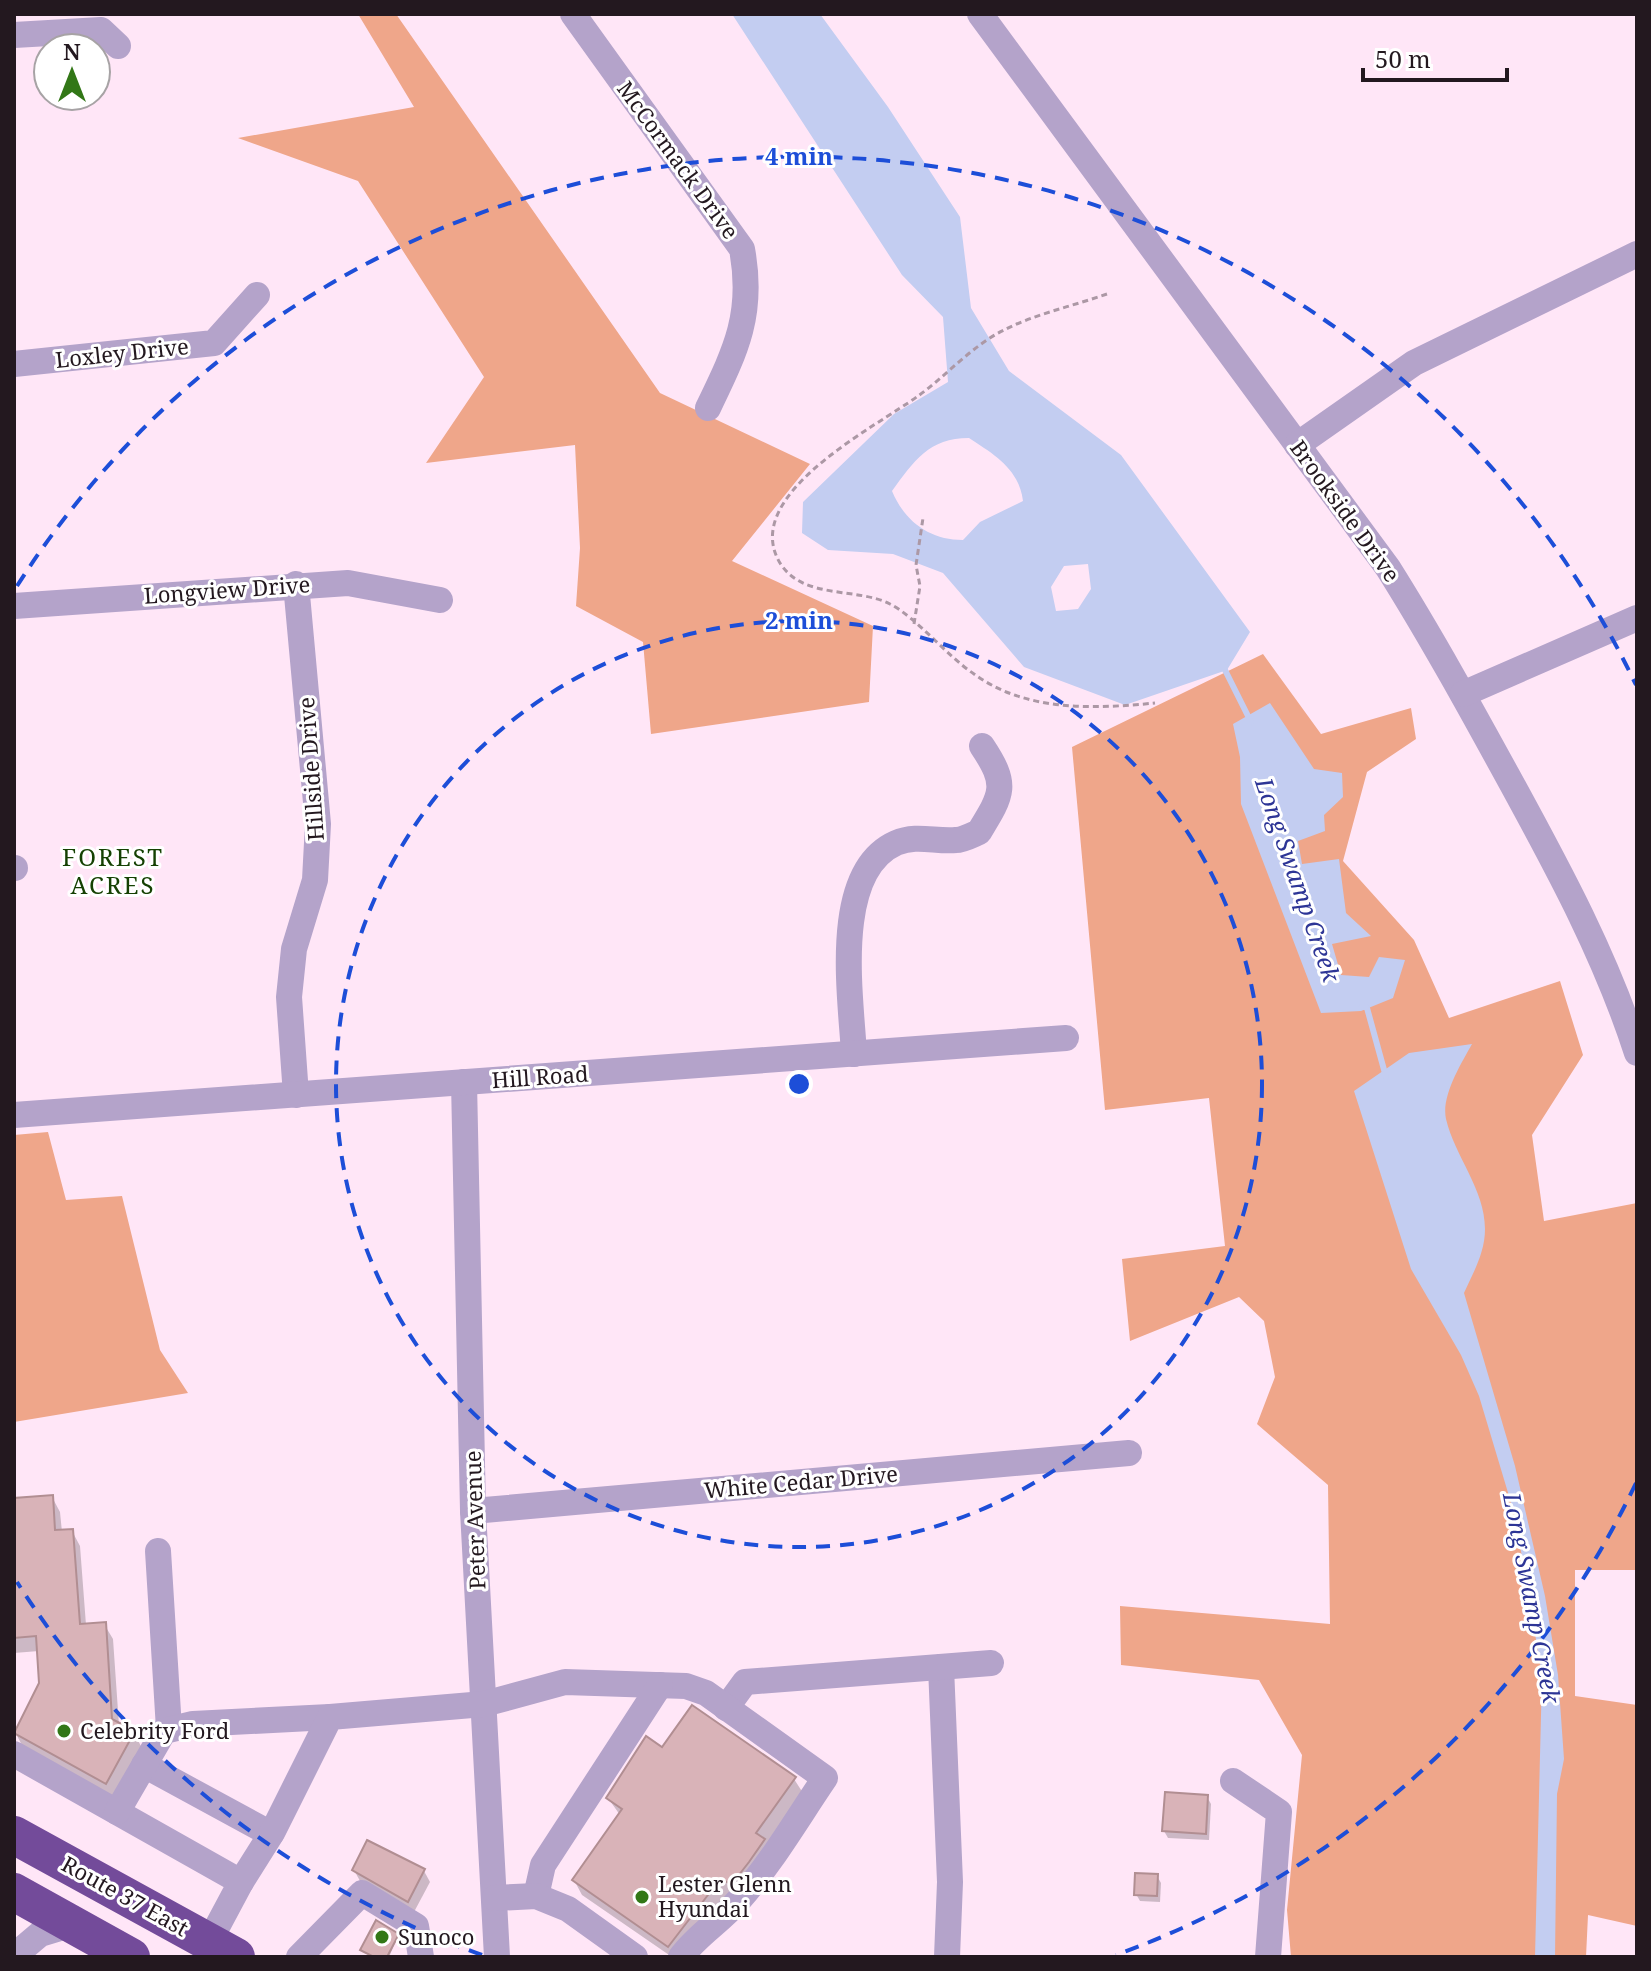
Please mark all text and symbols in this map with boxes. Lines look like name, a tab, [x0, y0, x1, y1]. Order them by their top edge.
north arrow	[32, 32, 112, 112]
scale bar	[1363, 32, 1507, 82]
text: N	[63, 36, 81, 66]
text: 50 m	[1375, 42, 1431, 75]
street label: McCormack Drive	[611, 74, 746, 244]
text: 4 min	[765, 139, 833, 172]
street label: Loxley Drive	[54, 330, 190, 374]
street label: Brookside Drive	[1284, 433, 1408, 588]
street label: Longview Drive	[143, 568, 311, 610]
text: 2 min	[765, 603, 833, 636]
street label: Hillside Drive	[290, 696, 330, 842]
water label: Long Swamp Creek	[1248, 772, 1349, 987]
district label: FOREST ACRES	[62, 840, 164, 901]
street label: Hill Road	[491, 1058, 590, 1094]
centre of rings	[785, 1070, 813, 1098]
street label: Peter Avenue	[457, 1450, 491, 1590]
street label: White Cedar Drive	[703, 1458, 899, 1504]
water label: Long Swamp Creek	[1496, 1489, 1569, 1707]
place label: Celebrity Ford	[80, 1715, 230, 1745]
marker: Celebrity Ford	[55, 1722, 73, 1740]
street label: Route 37 East	[57, 1848, 194, 1942]
place label: Lester Glenn Hyundai	[658, 1868, 792, 1923]
marker: Lester Glenn Hyundai	[633, 1888, 651, 1906]
place label: Sunoco	[398, 1921, 474, 1951]
marker: Sunoco	[373, 1928, 391, 1946]

